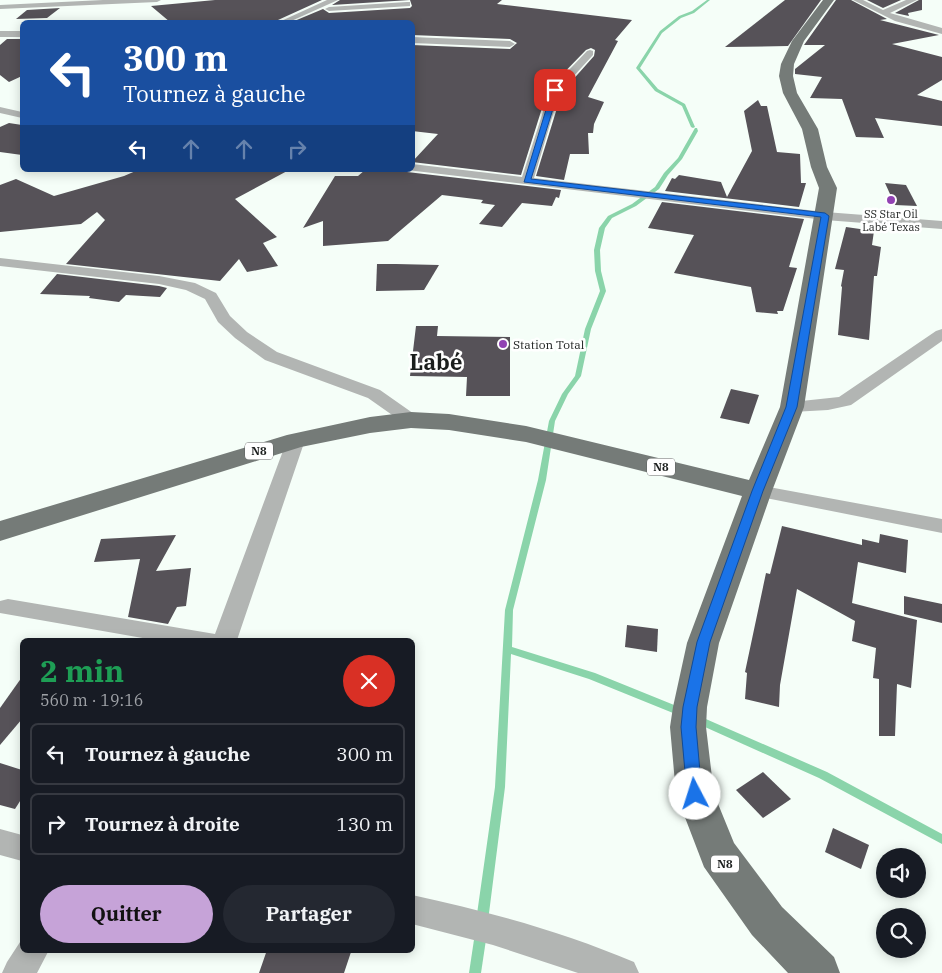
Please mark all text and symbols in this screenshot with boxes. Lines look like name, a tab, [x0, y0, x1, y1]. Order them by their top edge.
text: 300 m	[123, 35, 228, 81]
icon: left	[40, 40, 105, 105]
pin	[534, 69, 576, 111]
icon: arrive	[541, 76, 569, 104]
text: Tournez à gauche	[123, 79, 306, 108]
icon: left	[124, 135, 152, 163]
icon: ahead	[177, 135, 205, 163]
icon: ahead	[230, 135, 258, 163]
icon: right	[283, 135, 311, 163]
marker: SS Star Oil Labé Texas	[885, 194, 897, 206]
place label: SS Star Oil Labé Texas	[862, 207, 920, 234]
place label: Station Total	[513, 337, 585, 352]
marker: Station Total	[497, 338, 509, 350]
district label: Labé	[410, 347, 462, 376]
road number: N8	[245, 442, 273, 460]
road number: N8	[647, 458, 675, 476]
text: 2 min	[40, 651, 124, 690]
button: close	[343, 655, 395, 707]
text: 560 m · 19:16	[40, 690, 143, 710]
icon: left	[42, 740, 70, 768]
text: Tournez à gauche	[85, 742, 250, 766]
text: 300 m	[336, 742, 393, 766]
position arrow	[668, 767, 720, 819]
icon: right	[42, 810, 70, 838]
text: Tournez à droite	[85, 812, 240, 836]
text: 130 m	[336, 812, 393, 836]
map controls	[876, 848, 926, 958]
button: sound	[876, 848, 926, 898]
road number: N8	[711, 856, 739, 872]
button: Quitter	[40, 885, 213, 943]
button: Partager	[223, 885, 395, 943]
button: search	[876, 908, 926, 958]

